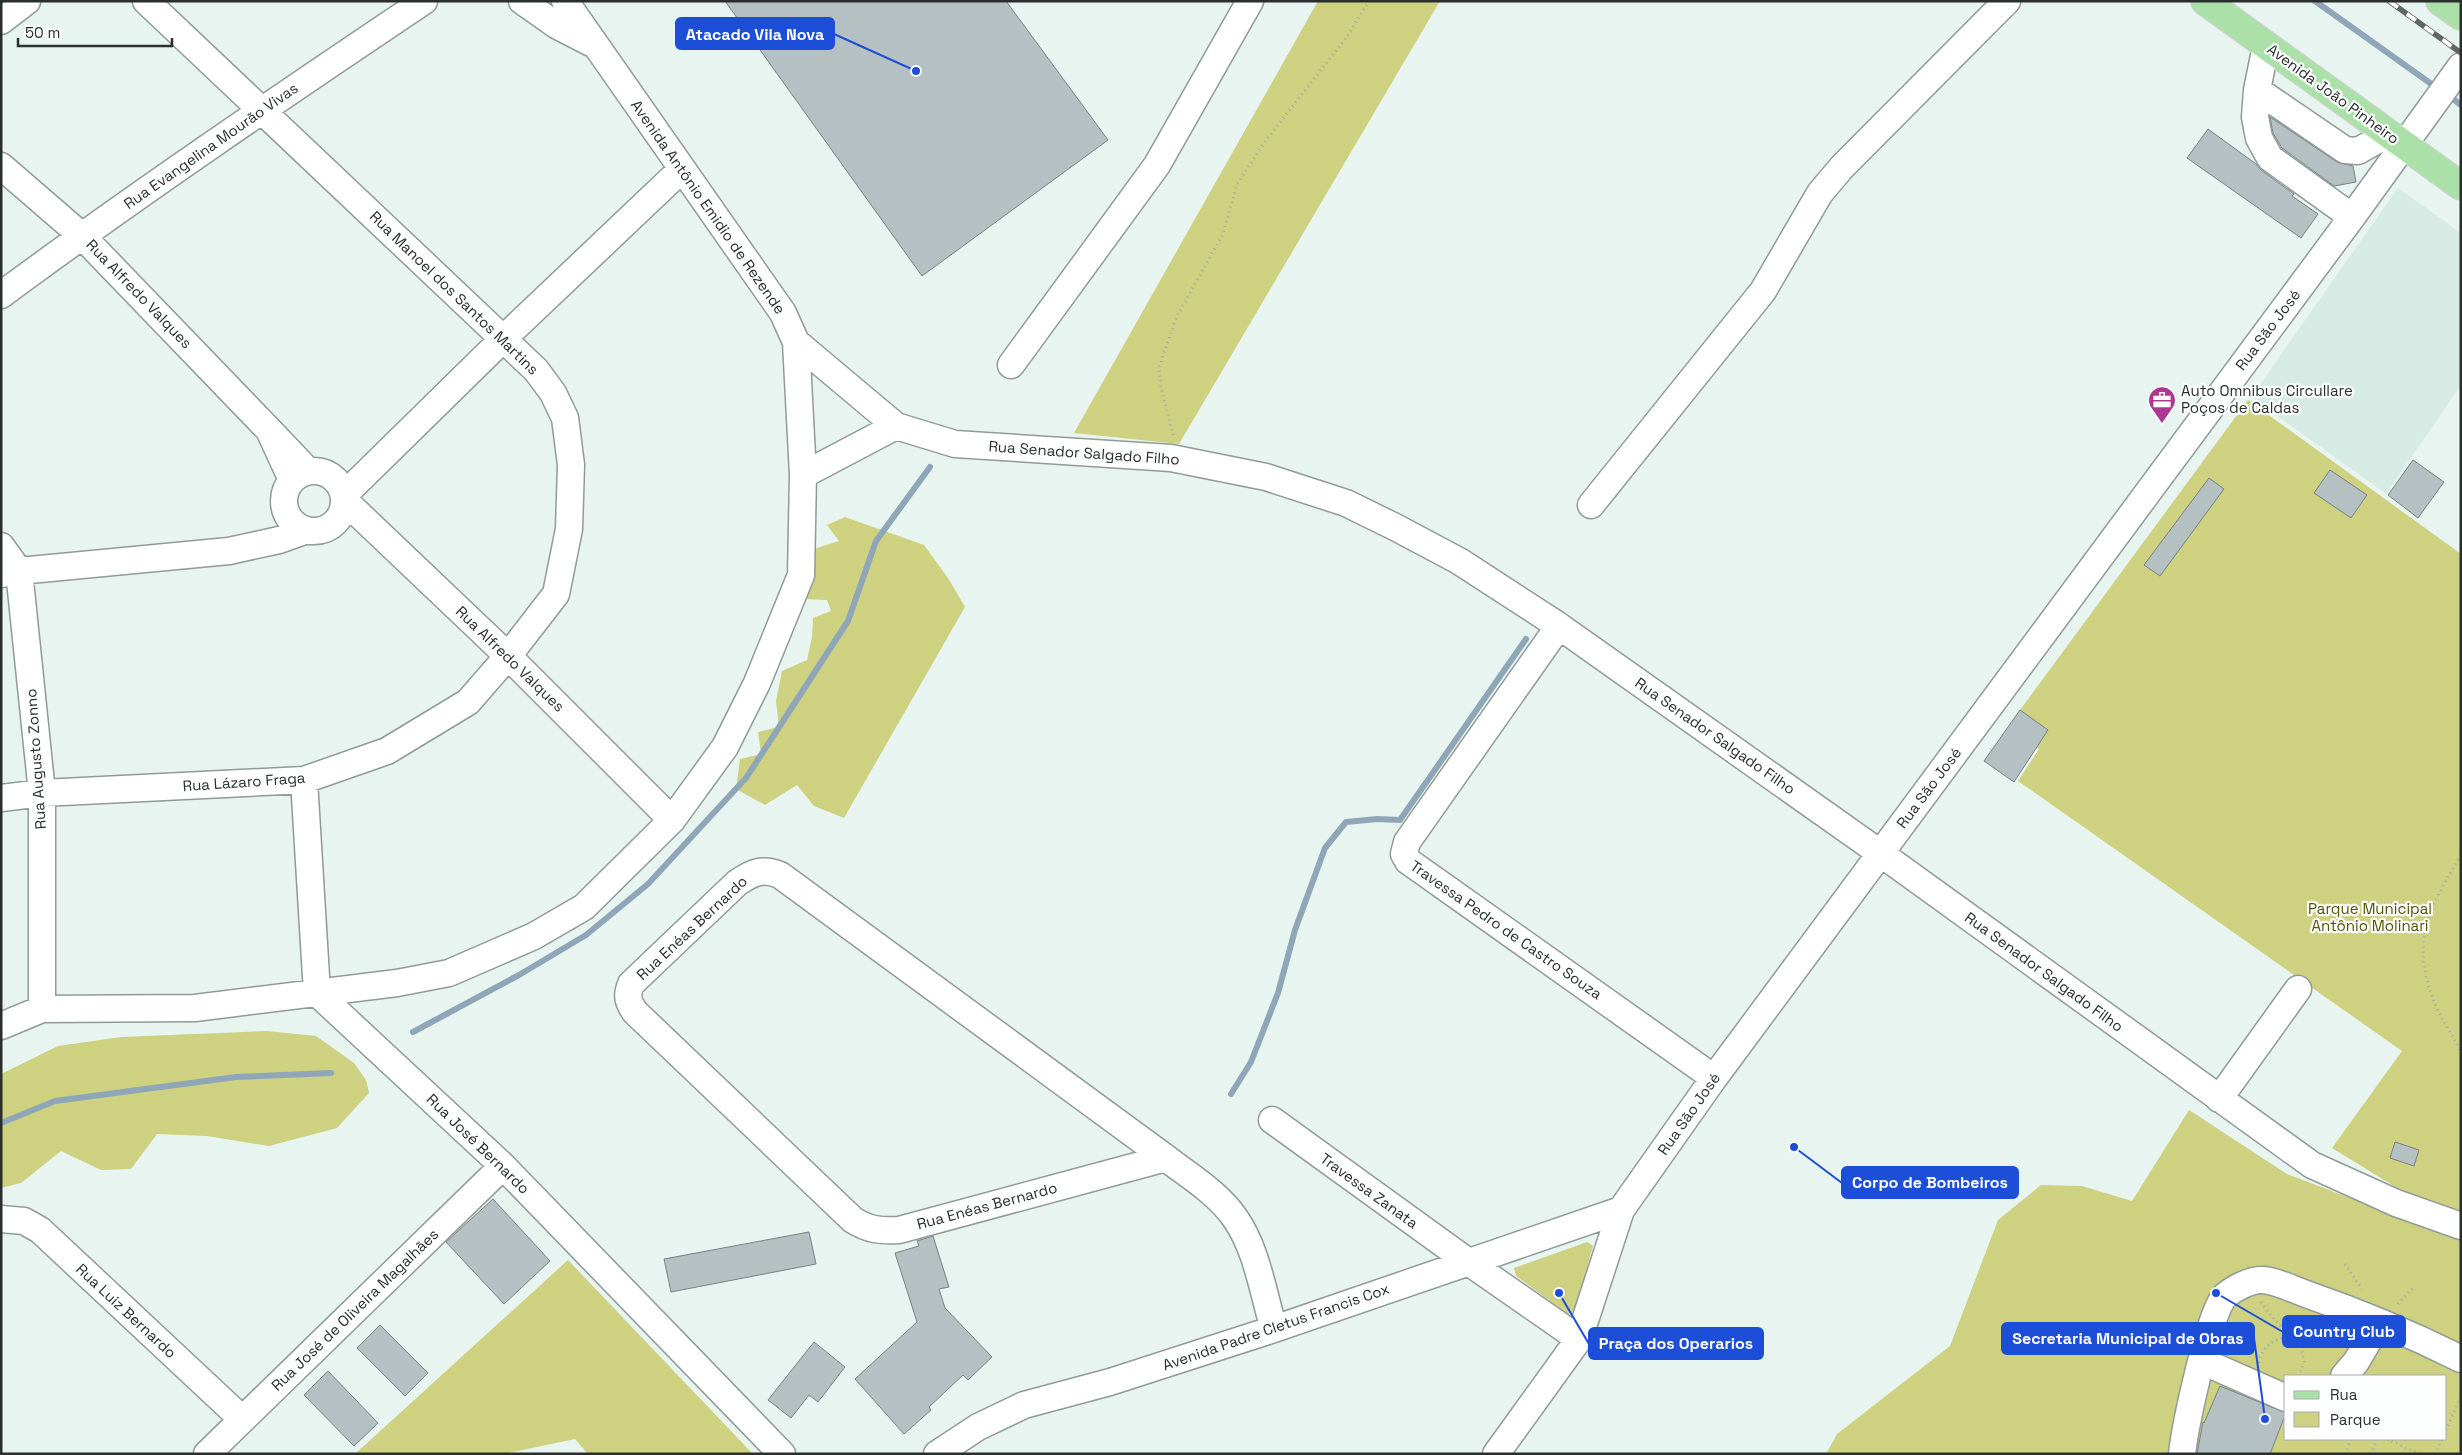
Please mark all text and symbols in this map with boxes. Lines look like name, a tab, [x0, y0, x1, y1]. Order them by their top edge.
scale bar	[18, 15, 171, 47]
callout: Atacado Vila Nova	[676, 18, 834, 49]
text: 50 m	[25, 23, 60, 42]
text: Atacado Vila Nova	[686, 24, 824, 45]
street label: Avenida João Pinheiro	[2264, 39, 2403, 148]
street label: Rua Evangelina Mourão Vivas	[120, 78, 302, 213]
street label: Avenida Antônio Emidio de Rezende	[627, 96, 790, 318]
street label: Rua Manoel dos Santos Martins	[366, 207, 543, 379]
street label: Rua Alfredo Valques	[82, 235, 196, 352]
street label: Rua São José	[2231, 285, 2304, 374]
place label: Auto Omnibus Circullare Poços de Caldas	[2181, 381, 2353, 417]
office icon: Auto Omnibus Circullare Poços de Caldas	[2147, 385, 2177, 424]
street label: Rua Senador Salgado Filho	[988, 436, 1180, 469]
street label: Rua Alfredo Valques	[452, 602, 569, 716]
street label: Rua Senador Salgado Filho	[1631, 673, 1799, 798]
street label: Rua Augusto Zonno	[21, 688, 50, 830]
street label: Rua São José	[1892, 743, 1965, 832]
street label: Rua Lázaro Fraga	[182, 768, 306, 795]
street label: Travessa Pedro de Castro Souza	[1407, 856, 1606, 1003]
street label: Rua Enéas Bernardo	[632, 871, 751, 984]
park label: Parque Municipal Antônio Molinari	[2308, 899, 2432, 935]
street label: Rua Senador Salgado Filho	[1961, 908, 2127, 1036]
street label: Rua São José	[1653, 1069, 1724, 1159]
street label: Rua José Bernardo	[423, 1090, 534, 1198]
street label: Travessa Zanata	[1317, 1149, 1422, 1233]
callout: Corpo de Bombeiros	[1842, 1167, 2018, 1198]
text: Corpo de Bombeiros	[1852, 1172, 2008, 1193]
street label: Rua Enéas Bernardo	[915, 1178, 1059, 1233]
street label: Rua José de Oliveira Magalhães	[267, 1225, 442, 1395]
street label: Rua Luiz Bernardo	[72, 1259, 180, 1362]
street label: Avenida Padre Cletus Francis Cox	[1160, 1279, 1392, 1374]
callout: Country Club	[2283, 1316, 2405, 1347]
text: Country Club	[2293, 1321, 2395, 1342]
callout: Secretaria Municipal de Obras	[2002, 1323, 2254, 1354]
callout: Praça dos Operarios	[1589, 1328, 1763, 1359]
text: Secretaria Municipal de Obras	[2012, 1328, 2244, 1349]
text: Praça dos Operarios	[1599, 1333, 1753, 1354]
legend	[2284, 1375, 2447, 1440]
text: Rua	[2330, 1385, 2358, 1404]
text: Parque	[2330, 1410, 2381, 1429]

